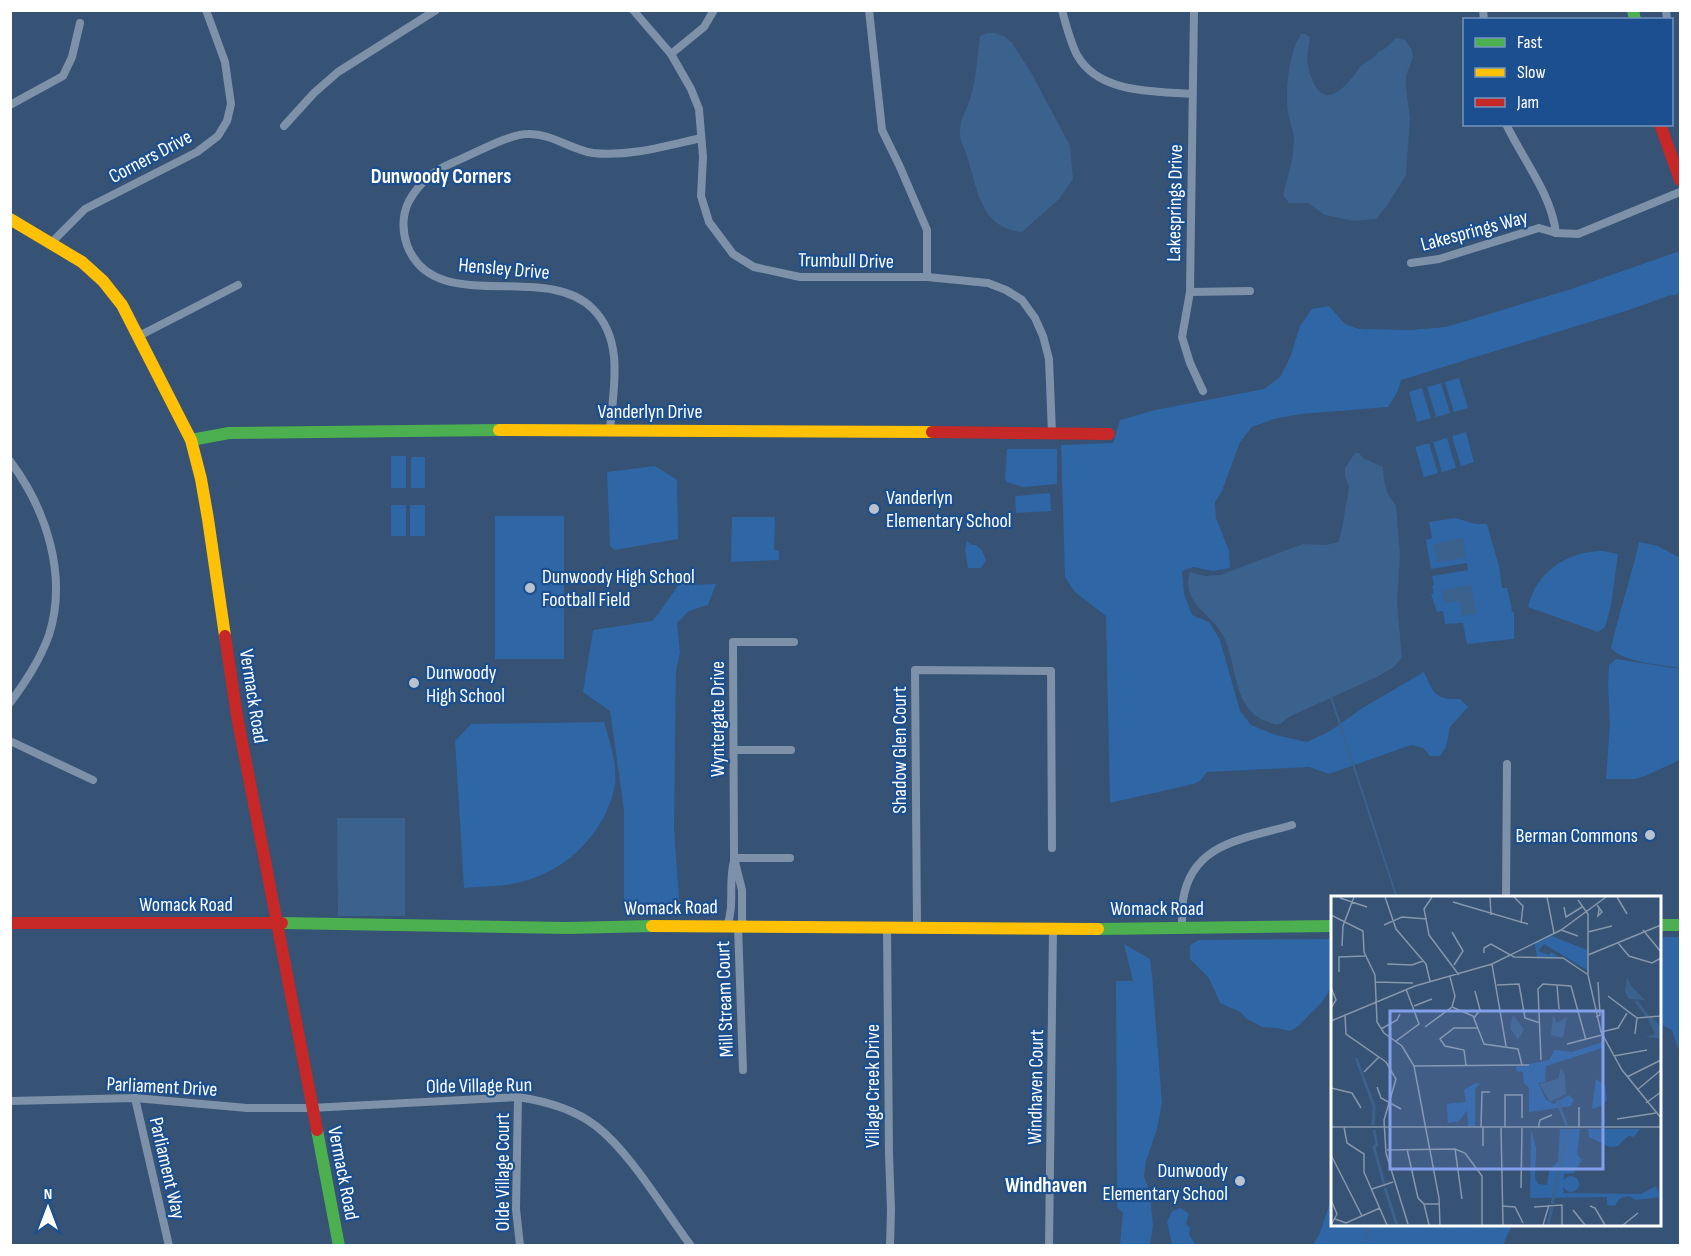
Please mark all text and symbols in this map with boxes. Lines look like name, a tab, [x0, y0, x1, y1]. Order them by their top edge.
legend	[1463, 18, 1673, 126]
text: Fast	[1517, 32, 1543, 53]
text: Slow	[1517, 62, 1546, 83]
text: Jam	[1516, 92, 1539, 113]
street label: Corners Drive	[105, 125, 196, 189]
street label: Lakesprings Drive	[1162, 144, 1188, 262]
district label: Dunwoody Corners	[371, 164, 511, 189]
street label: Lakesprings Way	[1418, 205, 1531, 257]
street label: Trumbull Drive	[798, 248, 894, 274]
street label: Hensley Drive	[457, 253, 550, 285]
street label: Vanderlyn Drive	[598, 400, 702, 424]
place label: Vanderlyn Elementary School	[886, 486, 1012, 533]
marker: Vanderlyn Elementary School	[867, 502, 881, 516]
place label: Dunwoody High School Football Field	[542, 565, 695, 612]
marker: Dunwoody High School Football Field	[523, 581, 537, 595]
street label: Vermack Road	[234, 647, 272, 745]
place label: Dunwoody High School	[426, 661, 505, 708]
street label: Wyntergate Drive	[706, 661, 730, 777]
marker: Dunwoody High School	[407, 676, 421, 690]
street label: Shadow Glen Court	[888, 686, 912, 814]
place label: Berman Commons	[1516, 824, 1638, 848]
marker: Berman Commons	[1643, 828, 1657, 842]
street label: Womack Road	[139, 893, 233, 917]
street label: Womack Road	[624, 895, 718, 921]
inset map	[1331, 896, 1661, 1226]
street label: Womack Road	[1110, 897, 1204, 921]
street label: Mill Stream Court	[711, 940, 739, 1058]
street label: Village Creek Drive	[861, 1024, 885, 1148]
street label: Windhaven Court	[1023, 1029, 1049, 1145]
street label: Parliament Drive	[106, 1072, 218, 1102]
street label: Olde Village Run	[426, 1073, 532, 1099]
street label: Olde Village Court	[491, 1113, 515, 1231]
street label: Parliament Way	[144, 1115, 190, 1222]
street label: Vermack Road	[322, 1124, 364, 1222]
place label: Dunwoody Elementary School	[1102, 1159, 1228, 1206]
district label: Windhaven	[1005, 1173, 1087, 1198]
marker: Dunwoody Elementary School	[1233, 1174, 1247, 1188]
north arrow	[18, 1178, 78, 1238]
text: N	[44, 1185, 52, 1204]

